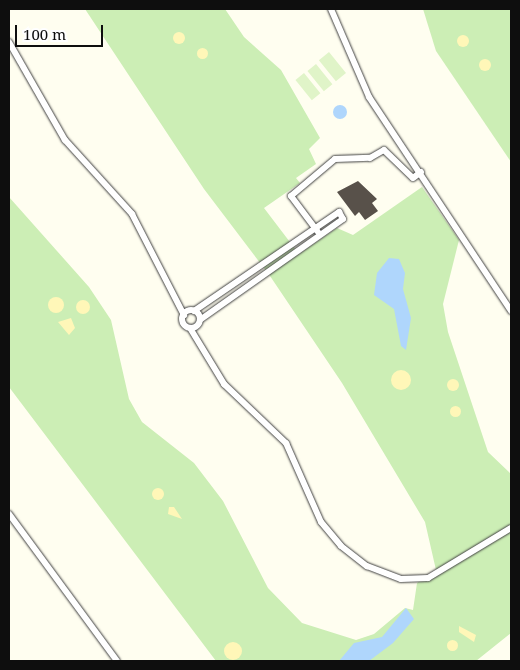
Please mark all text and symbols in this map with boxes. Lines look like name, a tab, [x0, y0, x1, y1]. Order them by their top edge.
scale bar	[18, 15, 105, 47]
text: 100 m	[23, 24, 66, 44]

